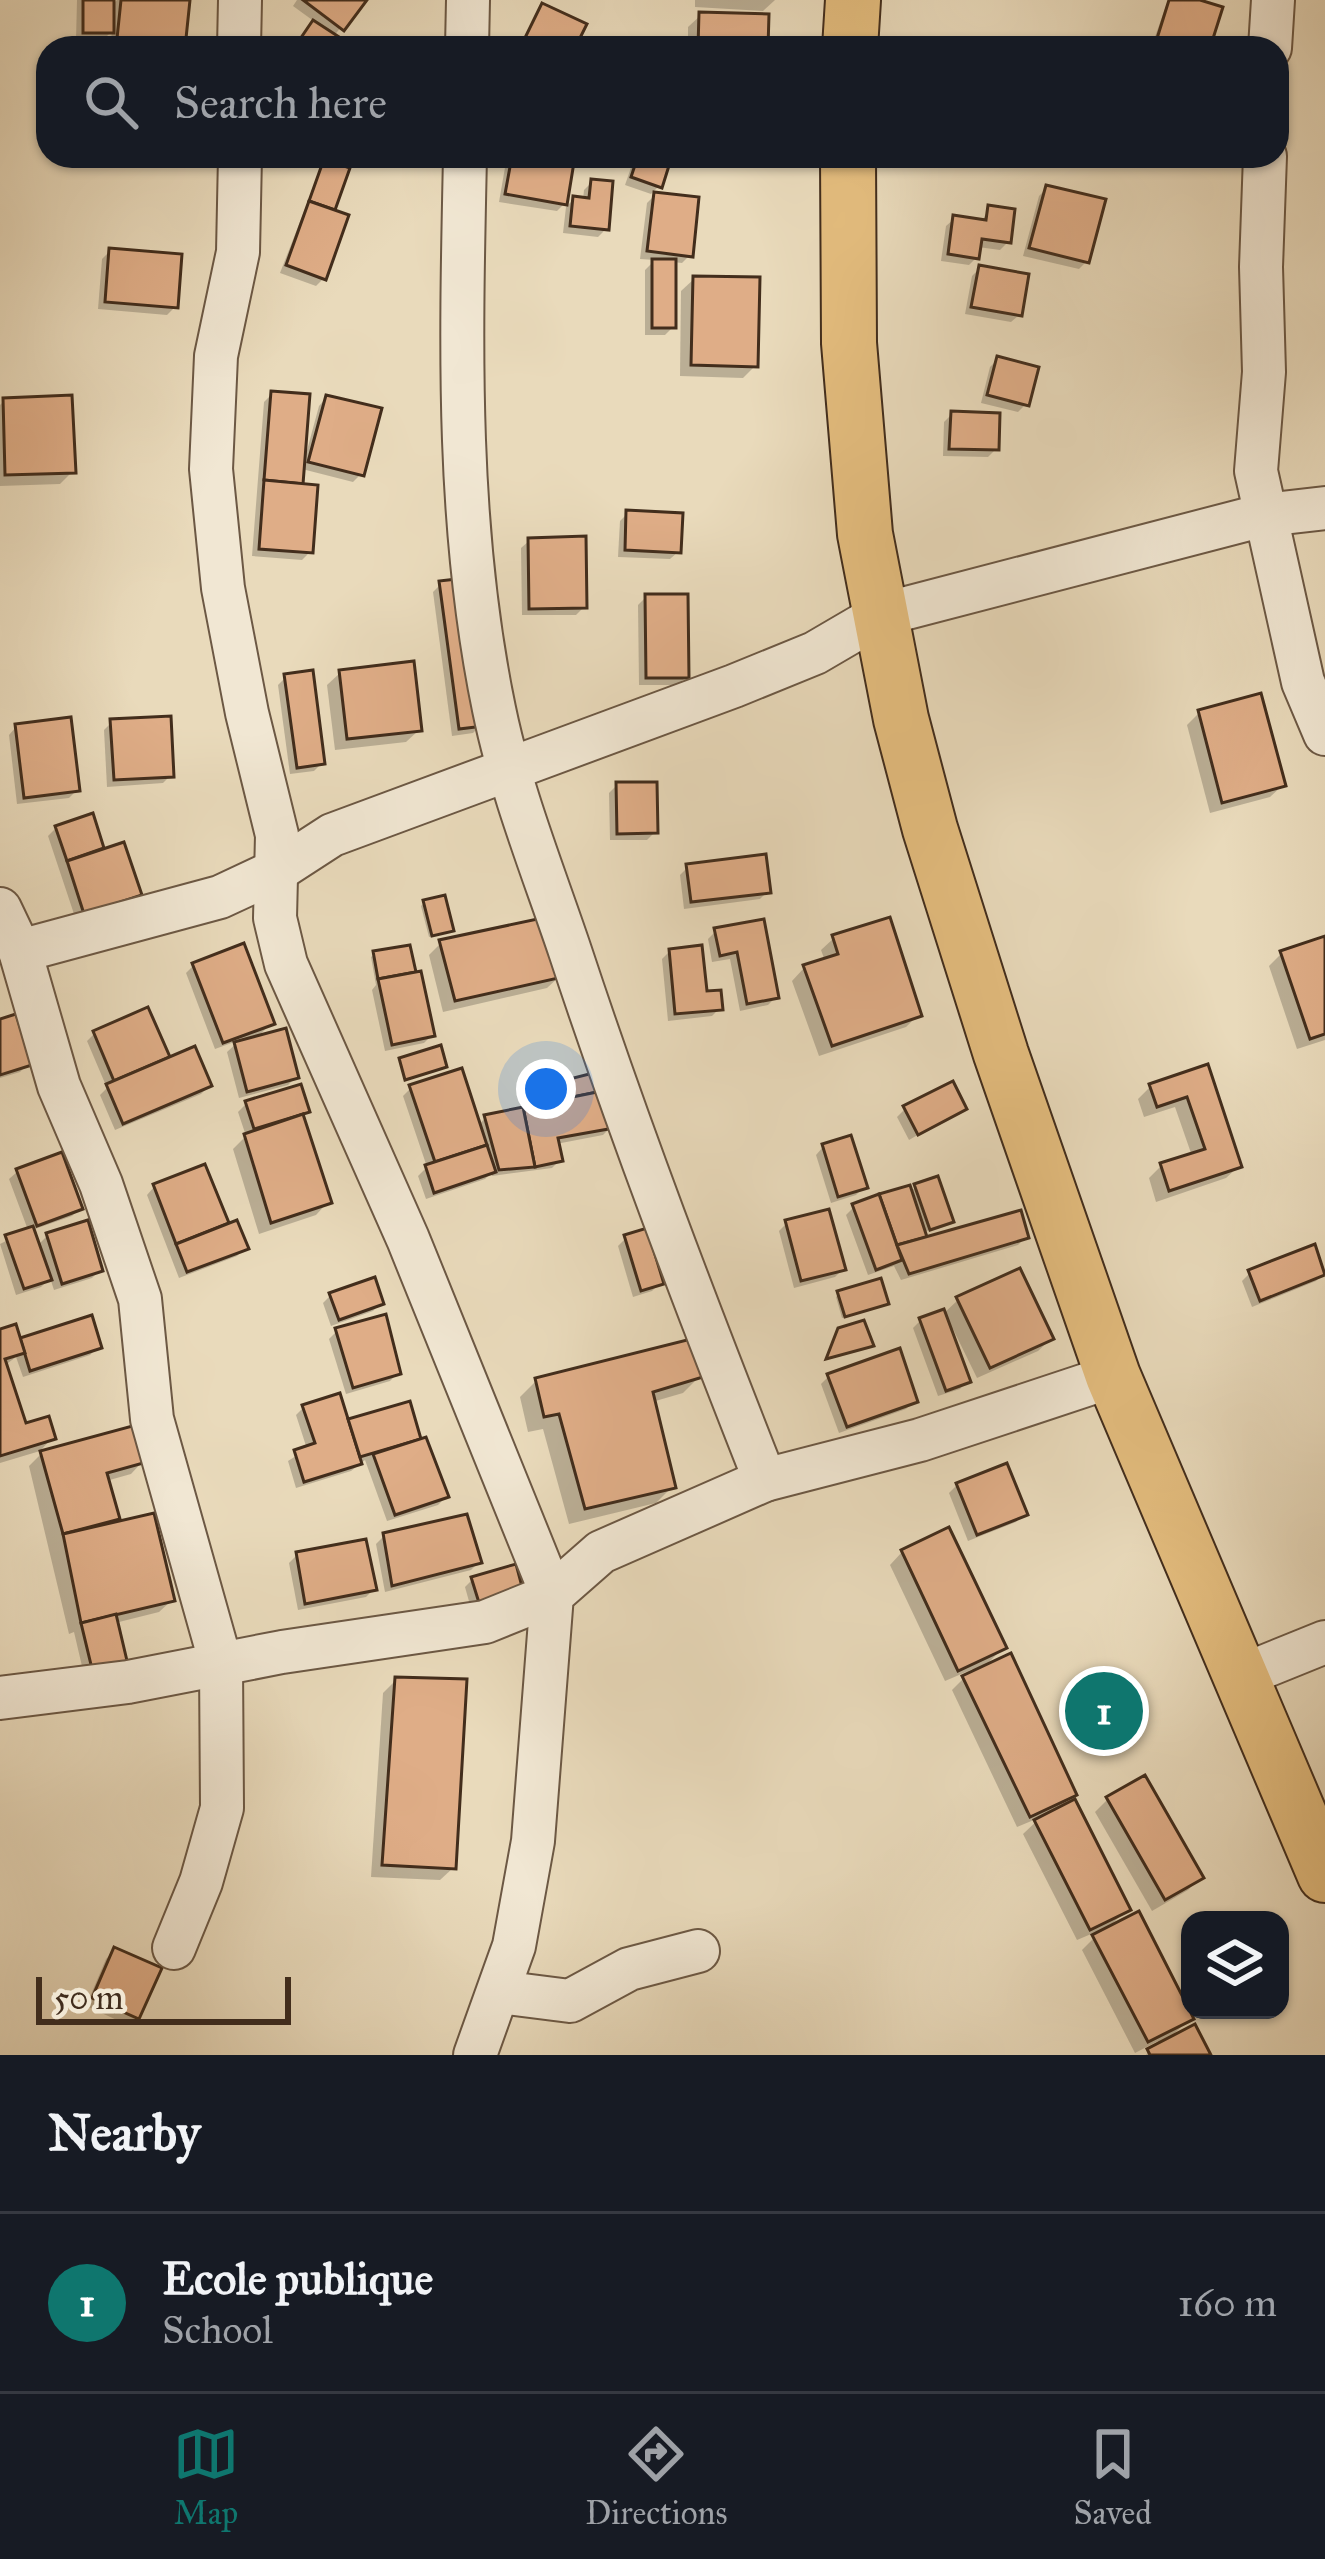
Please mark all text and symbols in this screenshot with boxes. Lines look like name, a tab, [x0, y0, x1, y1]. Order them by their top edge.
search box	[36, 36, 1289, 168]
icon: search	[78, 69, 144, 135]
text: Search here	[174, 75, 387, 130]
your location	[516, 1059, 576, 1119]
pin: 1	[1065, 1666, 1143, 1756]
map controls	[1181, 1911, 1289, 2019]
button: layers	[1181, 1911, 1289, 2019]
scale bar	[36, 1971, 291, 2024]
text: 50 m	[54, 1978, 123, 2018]
text: Nearby	[48, 2102, 200, 2164]
text: Ecole publique	[162, 2251, 433, 2306]
text: 1	[79, 2279, 95, 2327]
text: 160 m	[1178, 2279, 1277, 2327]
text: School	[162, 2306, 273, 2354]
tab: Map	[173, 2421, 239, 2533]
tab: Directions	[585, 2421, 727, 2533]
tab: Saved	[1074, 2421, 1152, 2533]

